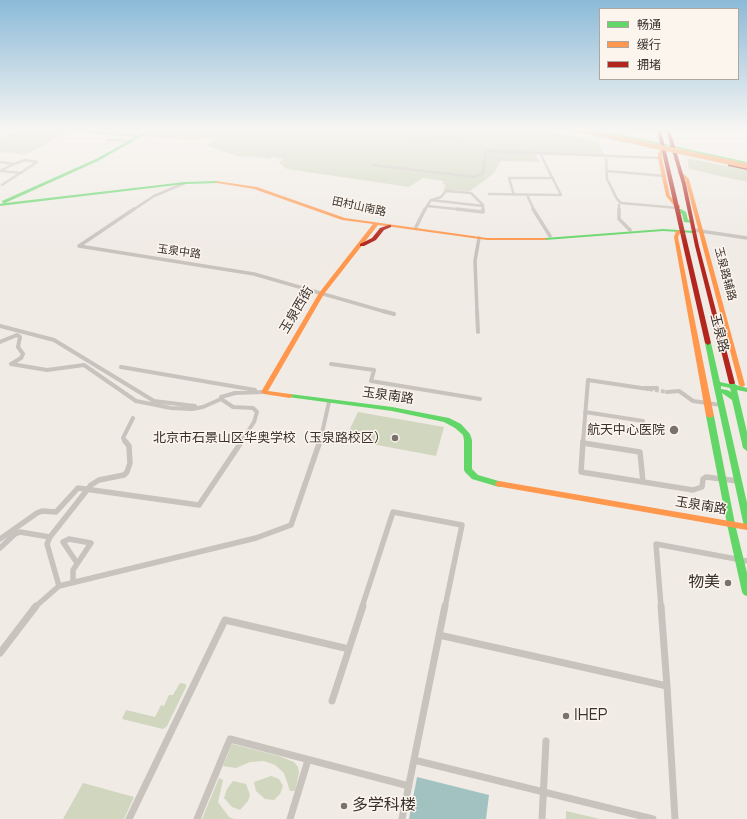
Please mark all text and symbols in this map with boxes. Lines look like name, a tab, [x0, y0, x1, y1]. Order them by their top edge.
legend	[599, 8, 739, 80]
text: 畅通	[637, 16, 661, 33]
text: 缓行	[637, 36, 661, 53]
text: 拥堵	[637, 56, 661, 73]
street label: 田村山南路	[331, 195, 387, 219]
street label: 玉泉中路	[156, 242, 202, 262]
street label: 玉泉路辅路	[712, 246, 738, 302]
street label: 玉泉西街	[277, 284, 317, 336]
street label: 玉泉路	[707, 312, 731, 354]
street label: 玉泉南路	[361, 385, 415, 407]
place label: 航天中心医院	[587, 422, 665, 438]
marker: 航天中心医院	[668, 424, 680, 436]
place label: 北京市石景山区华奥学校（玉泉路校区）	[153, 430, 387, 446]
marker: 北京市石景山区华奥学校（玉泉路校区）	[390, 433, 400, 443]
street label: 玉泉南路	[674, 494, 728, 518]
place label: 物美	[688, 573, 720, 593]
marker: 物美	[723, 578, 733, 588]
place label: IHEP	[574, 706, 607, 726]
marker: IHEP	[561, 711, 571, 721]
place label: 多学科楼	[352, 796, 416, 816]
marker: 多学科楼	[339, 801, 349, 811]

